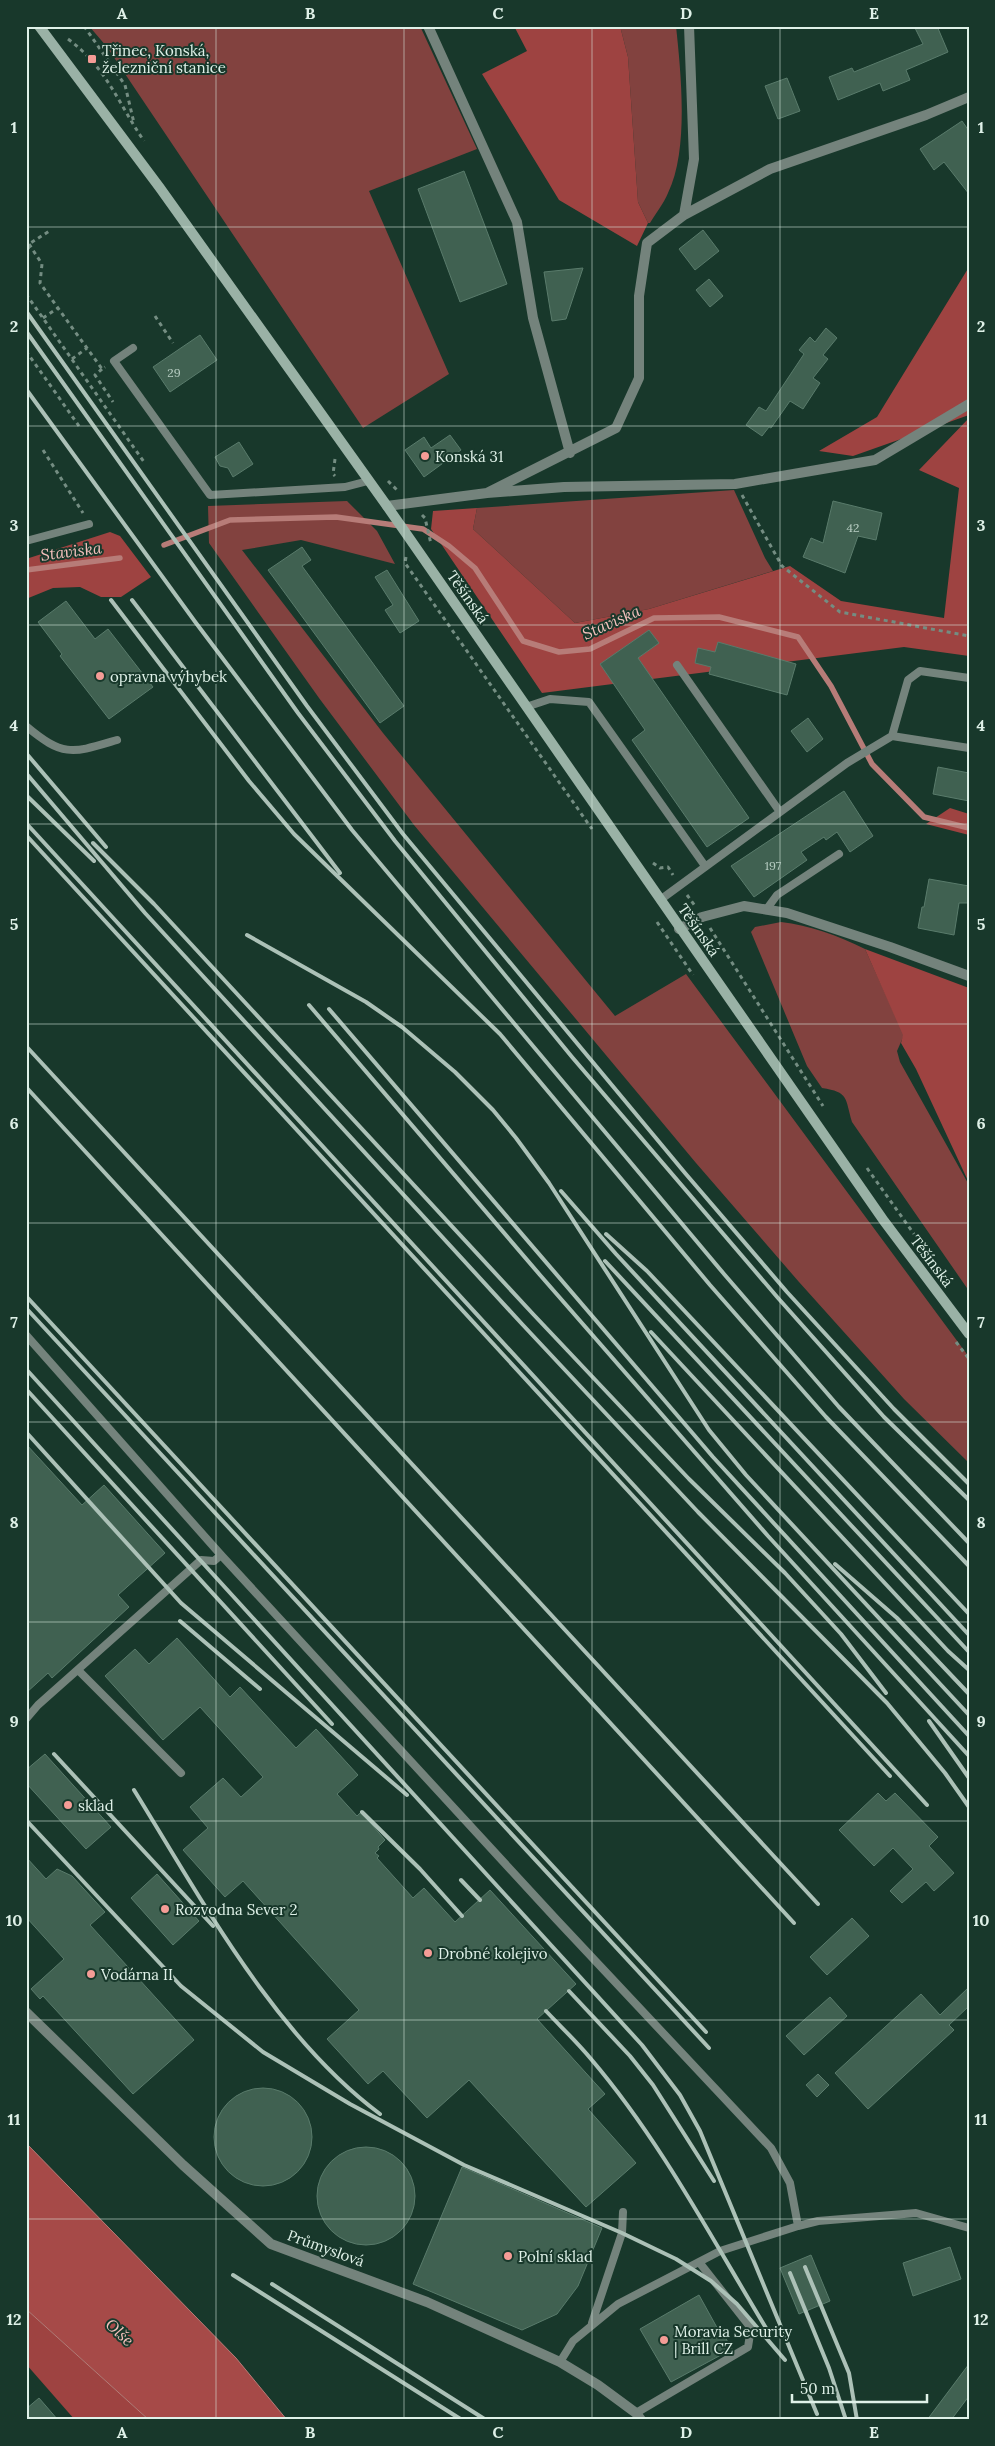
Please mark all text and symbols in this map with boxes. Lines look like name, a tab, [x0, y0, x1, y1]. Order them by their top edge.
text: A	[117, 3, 128, 23]
text: B	[305, 3, 316, 23]
text: C	[492, 3, 504, 23]
text: D	[680, 3, 692, 23]
text: E	[869, 3, 879, 23]
place label: Třinec, Konská, železniční stanice	[102, 41, 226, 77]
marker: Třinec, Konská, železniční stanice	[86, 53, 98, 65]
text: 1	[11, 117, 17, 137]
text: 1	[978, 117, 984, 137]
text: 2	[10, 316, 18, 336]
text: 2	[977, 316, 985, 336]
house number: 29	[167, 365, 181, 380]
place label: Konská 31	[435, 447, 503, 466]
marker: Konská 31	[419, 450, 431, 462]
text: 3	[10, 515, 19, 535]
text: 3	[977, 515, 986, 535]
house number: 42	[847, 520, 859, 535]
water label: Staviska	[39, 537, 103, 565]
street label: Těšínská	[443, 567, 493, 627]
water label: Staviska	[579, 600, 643, 644]
place label: opravna výhybek	[110, 667, 227, 686]
marker: opravna výhybek	[94, 670, 106, 682]
text: 4	[10, 715, 19, 735]
text: 4	[977, 715, 986, 735]
house number: 197	[765, 858, 782, 873]
street label: Těšínská	[674, 900, 724, 960]
text: 5	[10, 914, 19, 934]
text: 5	[977, 914, 986, 934]
text: 6	[9, 1113, 19, 1133]
text: 6	[976, 1113, 986, 1133]
street label: Těšínská	[906, 1231, 958, 1291]
text: 7	[10, 1312, 18, 1332]
text: 7	[977, 1312, 985, 1332]
text: 8	[9, 1512, 19, 1532]
text: 8	[976, 1512, 986, 1532]
text: 9	[9, 1711, 19, 1731]
text: 9	[976, 1711, 986, 1731]
place label: sklad	[78, 1796, 114, 1815]
marker: sklad	[62, 1799, 74, 1811]
place label: Rozvodna Sever 2	[175, 1900, 297, 1919]
marker: Rozvodna Sever 2	[159, 1903, 171, 1915]
text: 10	[6, 1910, 22, 1930]
text: 10	[973, 1910, 989, 1930]
place label: Drobné kolejivo	[438, 1944, 548, 1963]
marker: Drobné kolejivo	[422, 1947, 434, 1959]
place label: Vodárna II	[100, 1965, 173, 1984]
marker: Vodárna II	[85, 1968, 97, 1980]
text: 11	[8, 2109, 21, 2129]
text: 11	[975, 2109, 988, 2129]
street label: Průmyslová	[285, 2225, 367, 2271]
place label: Polní sklad	[518, 2247, 593, 2266]
marker: Polní sklad	[502, 2250, 514, 2262]
text: 12	[6, 2309, 22, 2329]
text: 12	[973, 2309, 989, 2329]
water label: Olše	[102, 2314, 139, 2350]
place label: Moravia Security | Brill CZ	[674, 2322, 792, 2358]
marker: Moravia Security | Brill CZ	[658, 2334, 670, 2346]
scale bar	[792, 2371, 928, 2403]
text: 50 m	[800, 2379, 835, 2398]
text: A	[117, 2422, 128, 2442]
text: B	[305, 2422, 316, 2442]
text: C	[492, 2422, 504, 2442]
text: D	[680, 2422, 692, 2442]
text: E	[869, 2422, 879, 2442]

